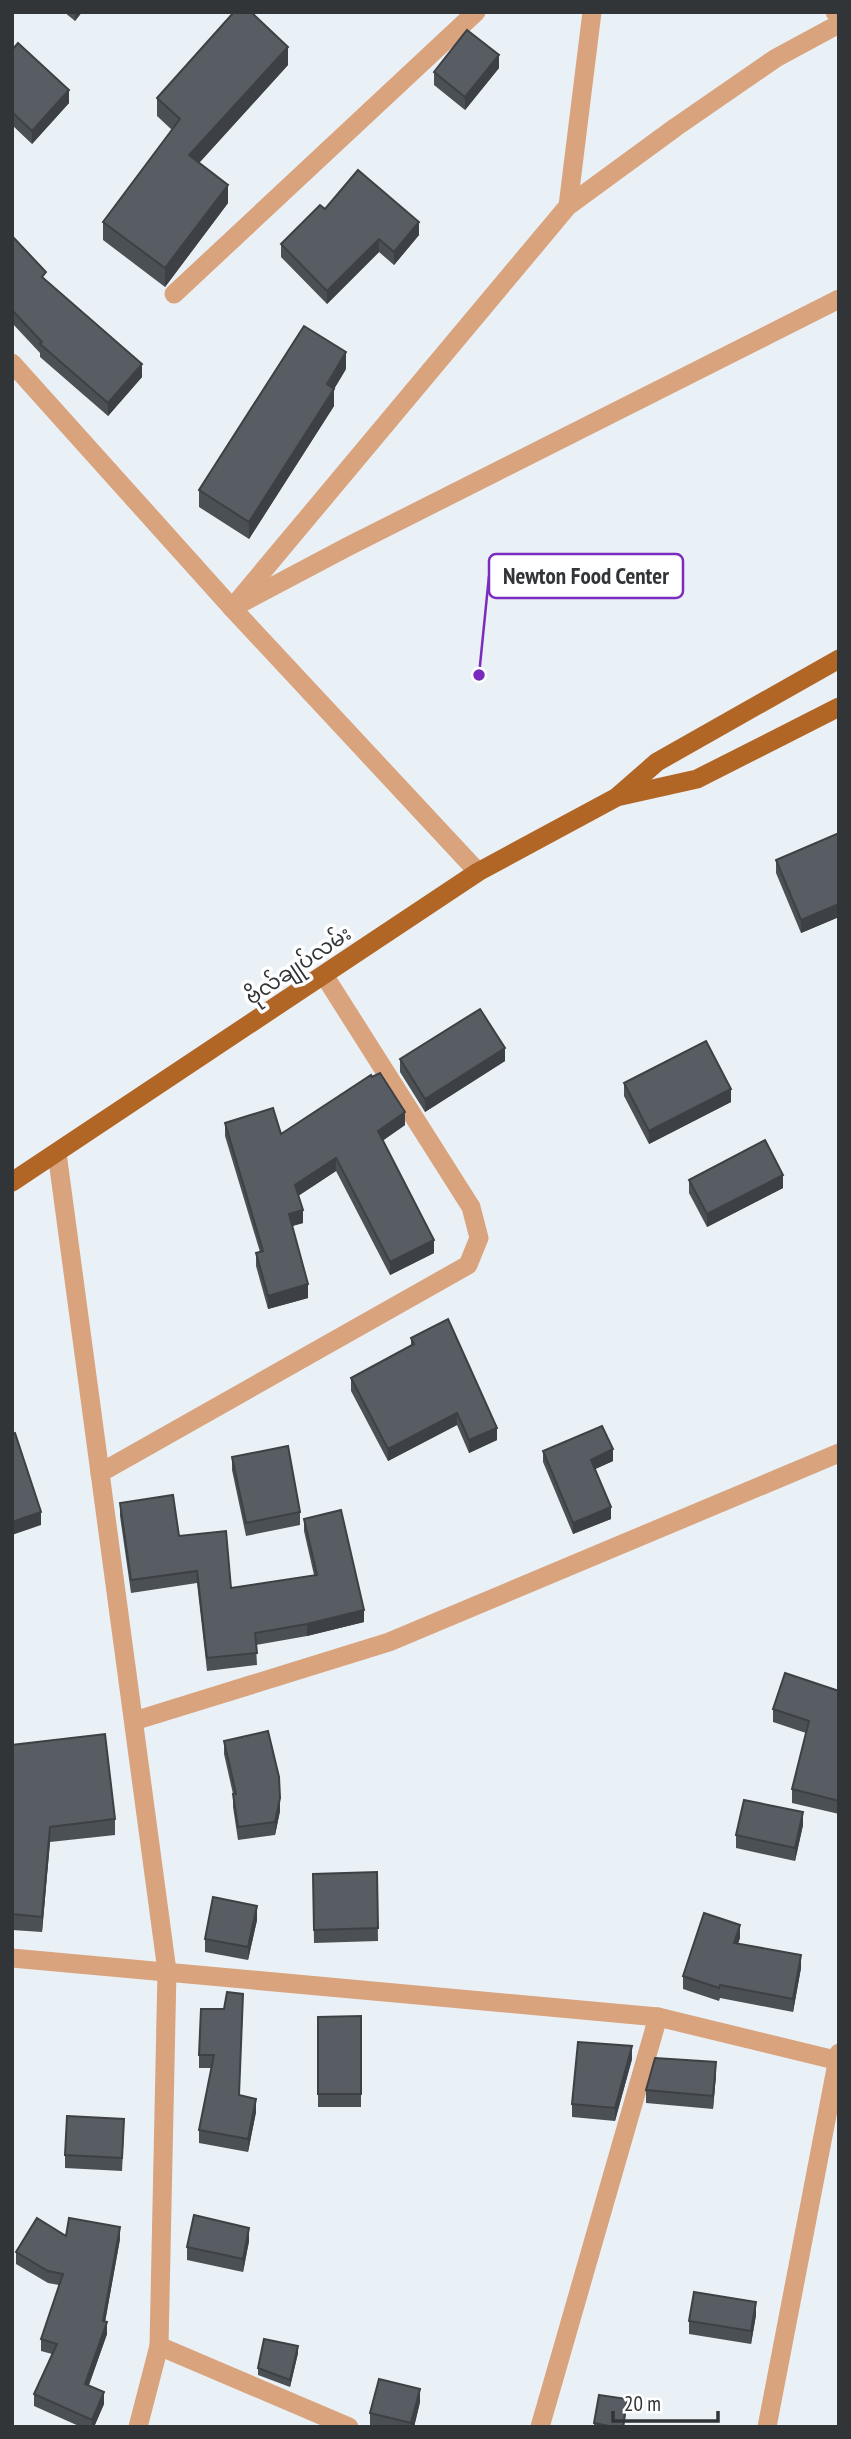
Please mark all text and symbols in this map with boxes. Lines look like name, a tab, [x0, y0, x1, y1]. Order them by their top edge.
callout: Newton Food Center	[489, 554, 683, 598]
text: Newton Food Center	[503, 561, 669, 590]
street label: ဗိုလ်ချုပ်လမ်း	[239, 918, 359, 1015]
scale bar	[613, 2380, 718, 2424]
text: 20 m	[624, 2390, 661, 2417]

